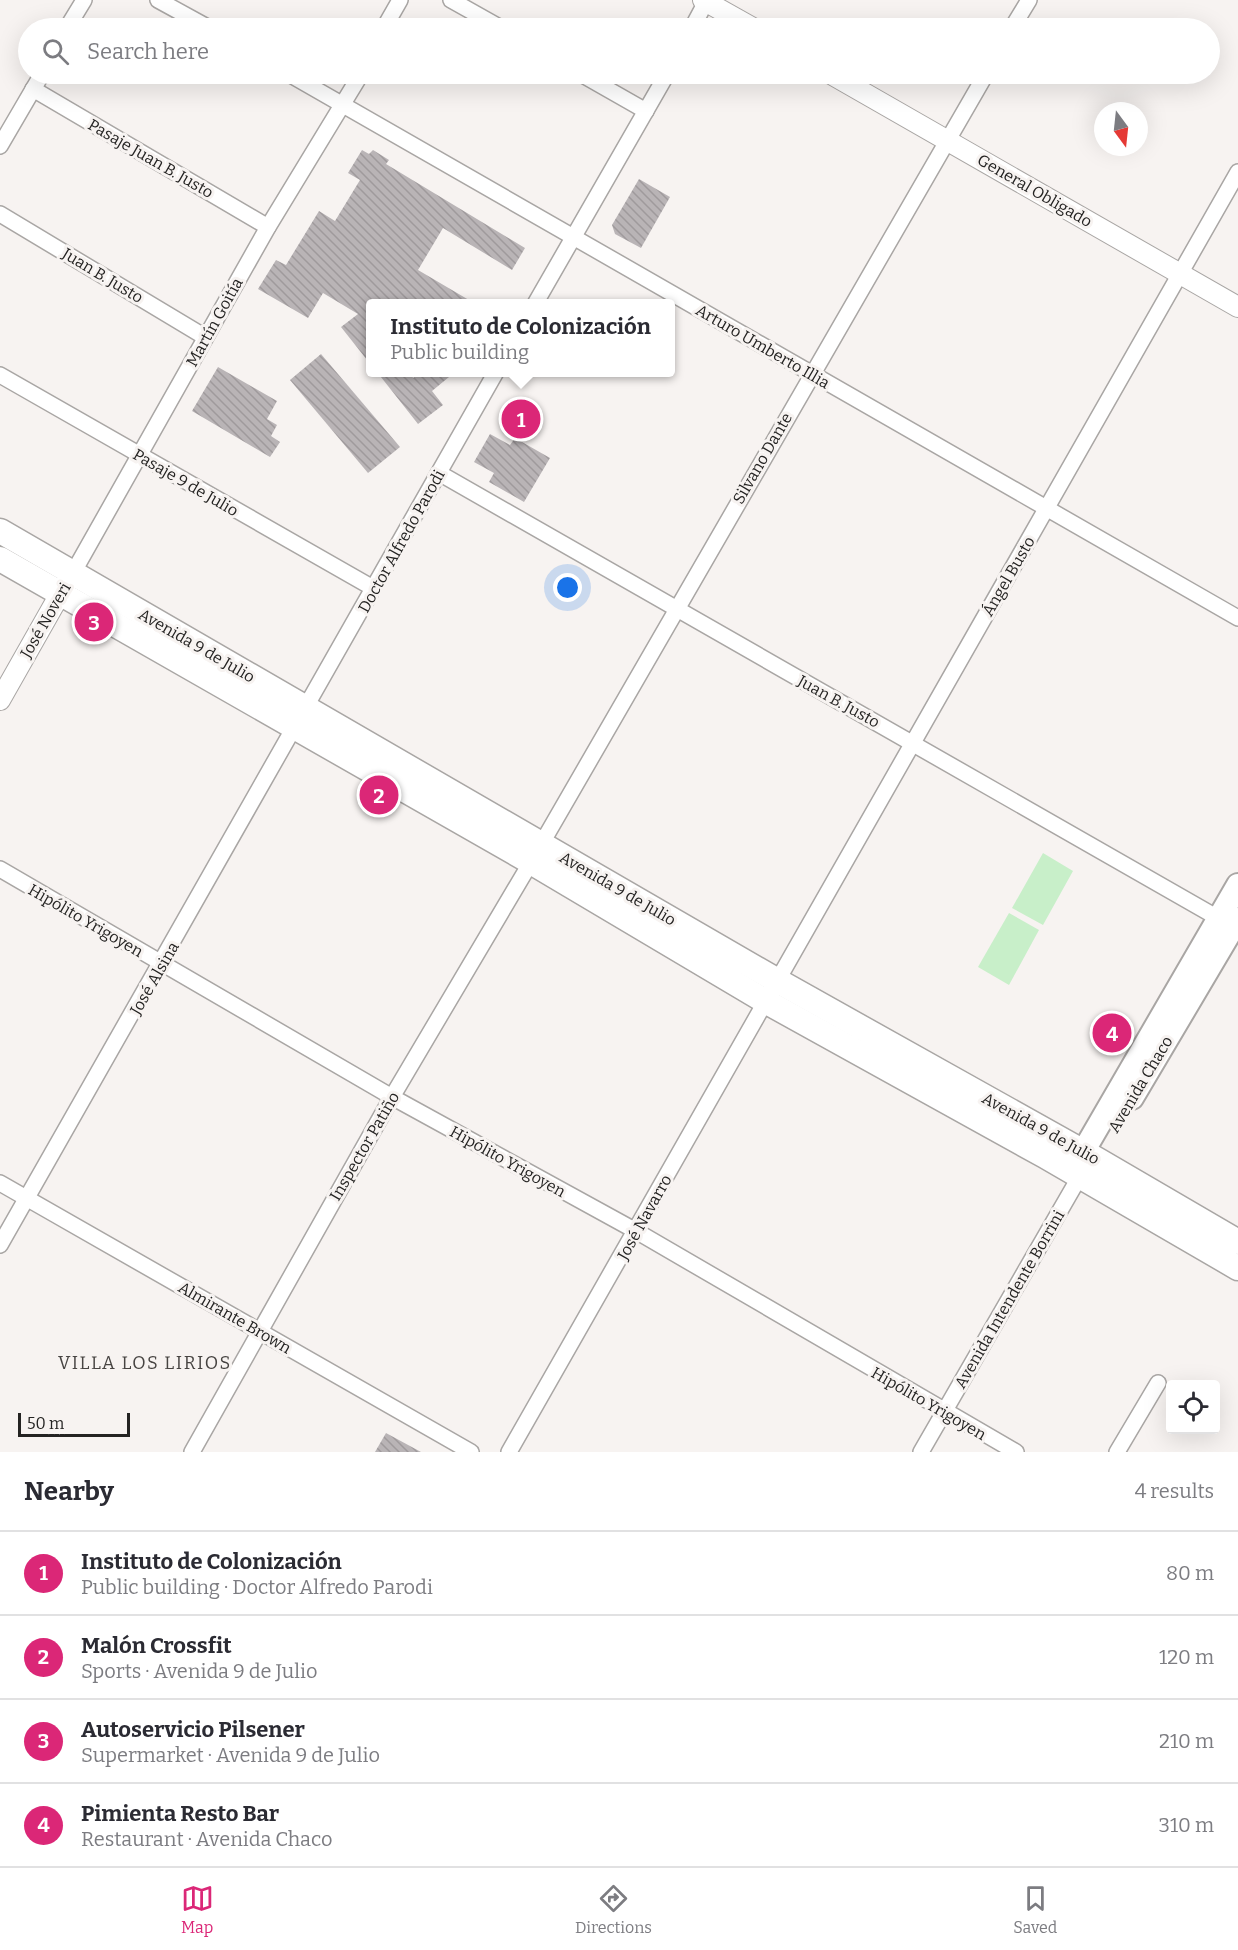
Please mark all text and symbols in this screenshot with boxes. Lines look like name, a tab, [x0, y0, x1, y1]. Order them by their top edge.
search box	[18, 18, 1220, 84]
icon: search	[39, 35, 72, 68]
text: Search here	[87, 38, 209, 65]
north arrow	[1094, 102, 1148, 156]
street label: Pasaje Juan B. Justo	[85, 115, 217, 202]
street label: General Obligado	[974, 150, 1095, 231]
street label: Juan B. Justo	[58, 243, 147, 307]
street label: Martín Goitía	[182, 274, 247, 370]
popup	[366, 299, 675, 377]
street label: Arturo Umberto Illia	[692, 300, 833, 393]
text: Instituto de Colonización	[390, 313, 651, 340]
text: Public building	[390, 340, 529, 364]
pin: 1	[502, 396, 540, 442]
street label: Silvano Dante	[729, 409, 796, 507]
street label: Pasaje 9 de Julio	[130, 445, 242, 520]
street label: Doctor Alfredo Parodi	[354, 466, 449, 616]
street label: Ángel Busto	[977, 533, 1039, 619]
your location	[553, 573, 582, 602]
street label: José Noveri	[16, 579, 75, 662]
pin: 3	[74, 600, 113, 644]
street label: Avenida 9 de Julio	[135, 604, 258, 686]
street label: Juan B. Justo	[794, 671, 883, 732]
pin: 2	[360, 772, 398, 818]
street label: Avenida 9 de Julio	[556, 847, 679, 929]
street label: Hipólito Yrigoyen	[25, 880, 146, 961]
street label: José Alsina	[125, 938, 183, 1019]
pin: 4	[1092, 1010, 1132, 1056]
street label: Avenida Chaco	[1104, 1033, 1177, 1136]
street label: Inspector Patiño	[326, 1088, 403, 1204]
street label: Avenida 9 de Julio	[979, 1088, 1103, 1169]
street label: Hipólito Yrigoyen	[447, 1122, 569, 1201]
street label: José Navarro	[613, 1171, 676, 1264]
street label: Avenida Intendente Borrini	[951, 1207, 1068, 1392]
street label: Almirante Brown	[175, 1277, 295, 1357]
district label: VILLA LOS LIRIOS	[58, 1352, 232, 1374]
street label: Hipólito Yrigoyen	[868, 1363, 989, 1444]
map controls	[1166, 1380, 1220, 1434]
button: locate	[1166, 1380, 1220, 1434]
scale bar	[18, 1410, 130, 1438]
text: 50 m	[27, 1414, 64, 1433]
text: Nearby	[24, 1476, 114, 1507]
text: 4 results	[1135, 1479, 1214, 1503]
text: Instituto de Colonización	[81, 1548, 342, 1575]
text: 1	[39, 1561, 48, 1585]
text: 80 m	[1166, 1561, 1214, 1585]
text: Public building · Doctor Alfredo Parodi	[81, 1575, 433, 1599]
text: Malón Crossfit	[81, 1632, 232, 1659]
text: 2	[38, 1645, 49, 1669]
text: 120 m	[1159, 1645, 1214, 1669]
text: Sports · Avenida 9 de Julio	[81, 1659, 317, 1683]
text: Autoservicio Pilsener	[81, 1716, 305, 1743]
text: 3	[38, 1729, 49, 1753]
text: 210 m	[1159, 1729, 1214, 1753]
text: Supermarket · Avenida 9 de Julio	[81, 1743, 380, 1767]
text: Pimienta Resto Bar	[81, 1800, 279, 1827]
text: 4	[37, 1813, 50, 1837]
text: 310 m	[1159, 1813, 1214, 1837]
text: Restaurant · Avenida Chaco	[81, 1827, 332, 1851]
tab: Map	[181, 1882, 214, 1937]
tab: Directions	[575, 1882, 652, 1937]
tab: Saved	[1013, 1882, 1057, 1937]

